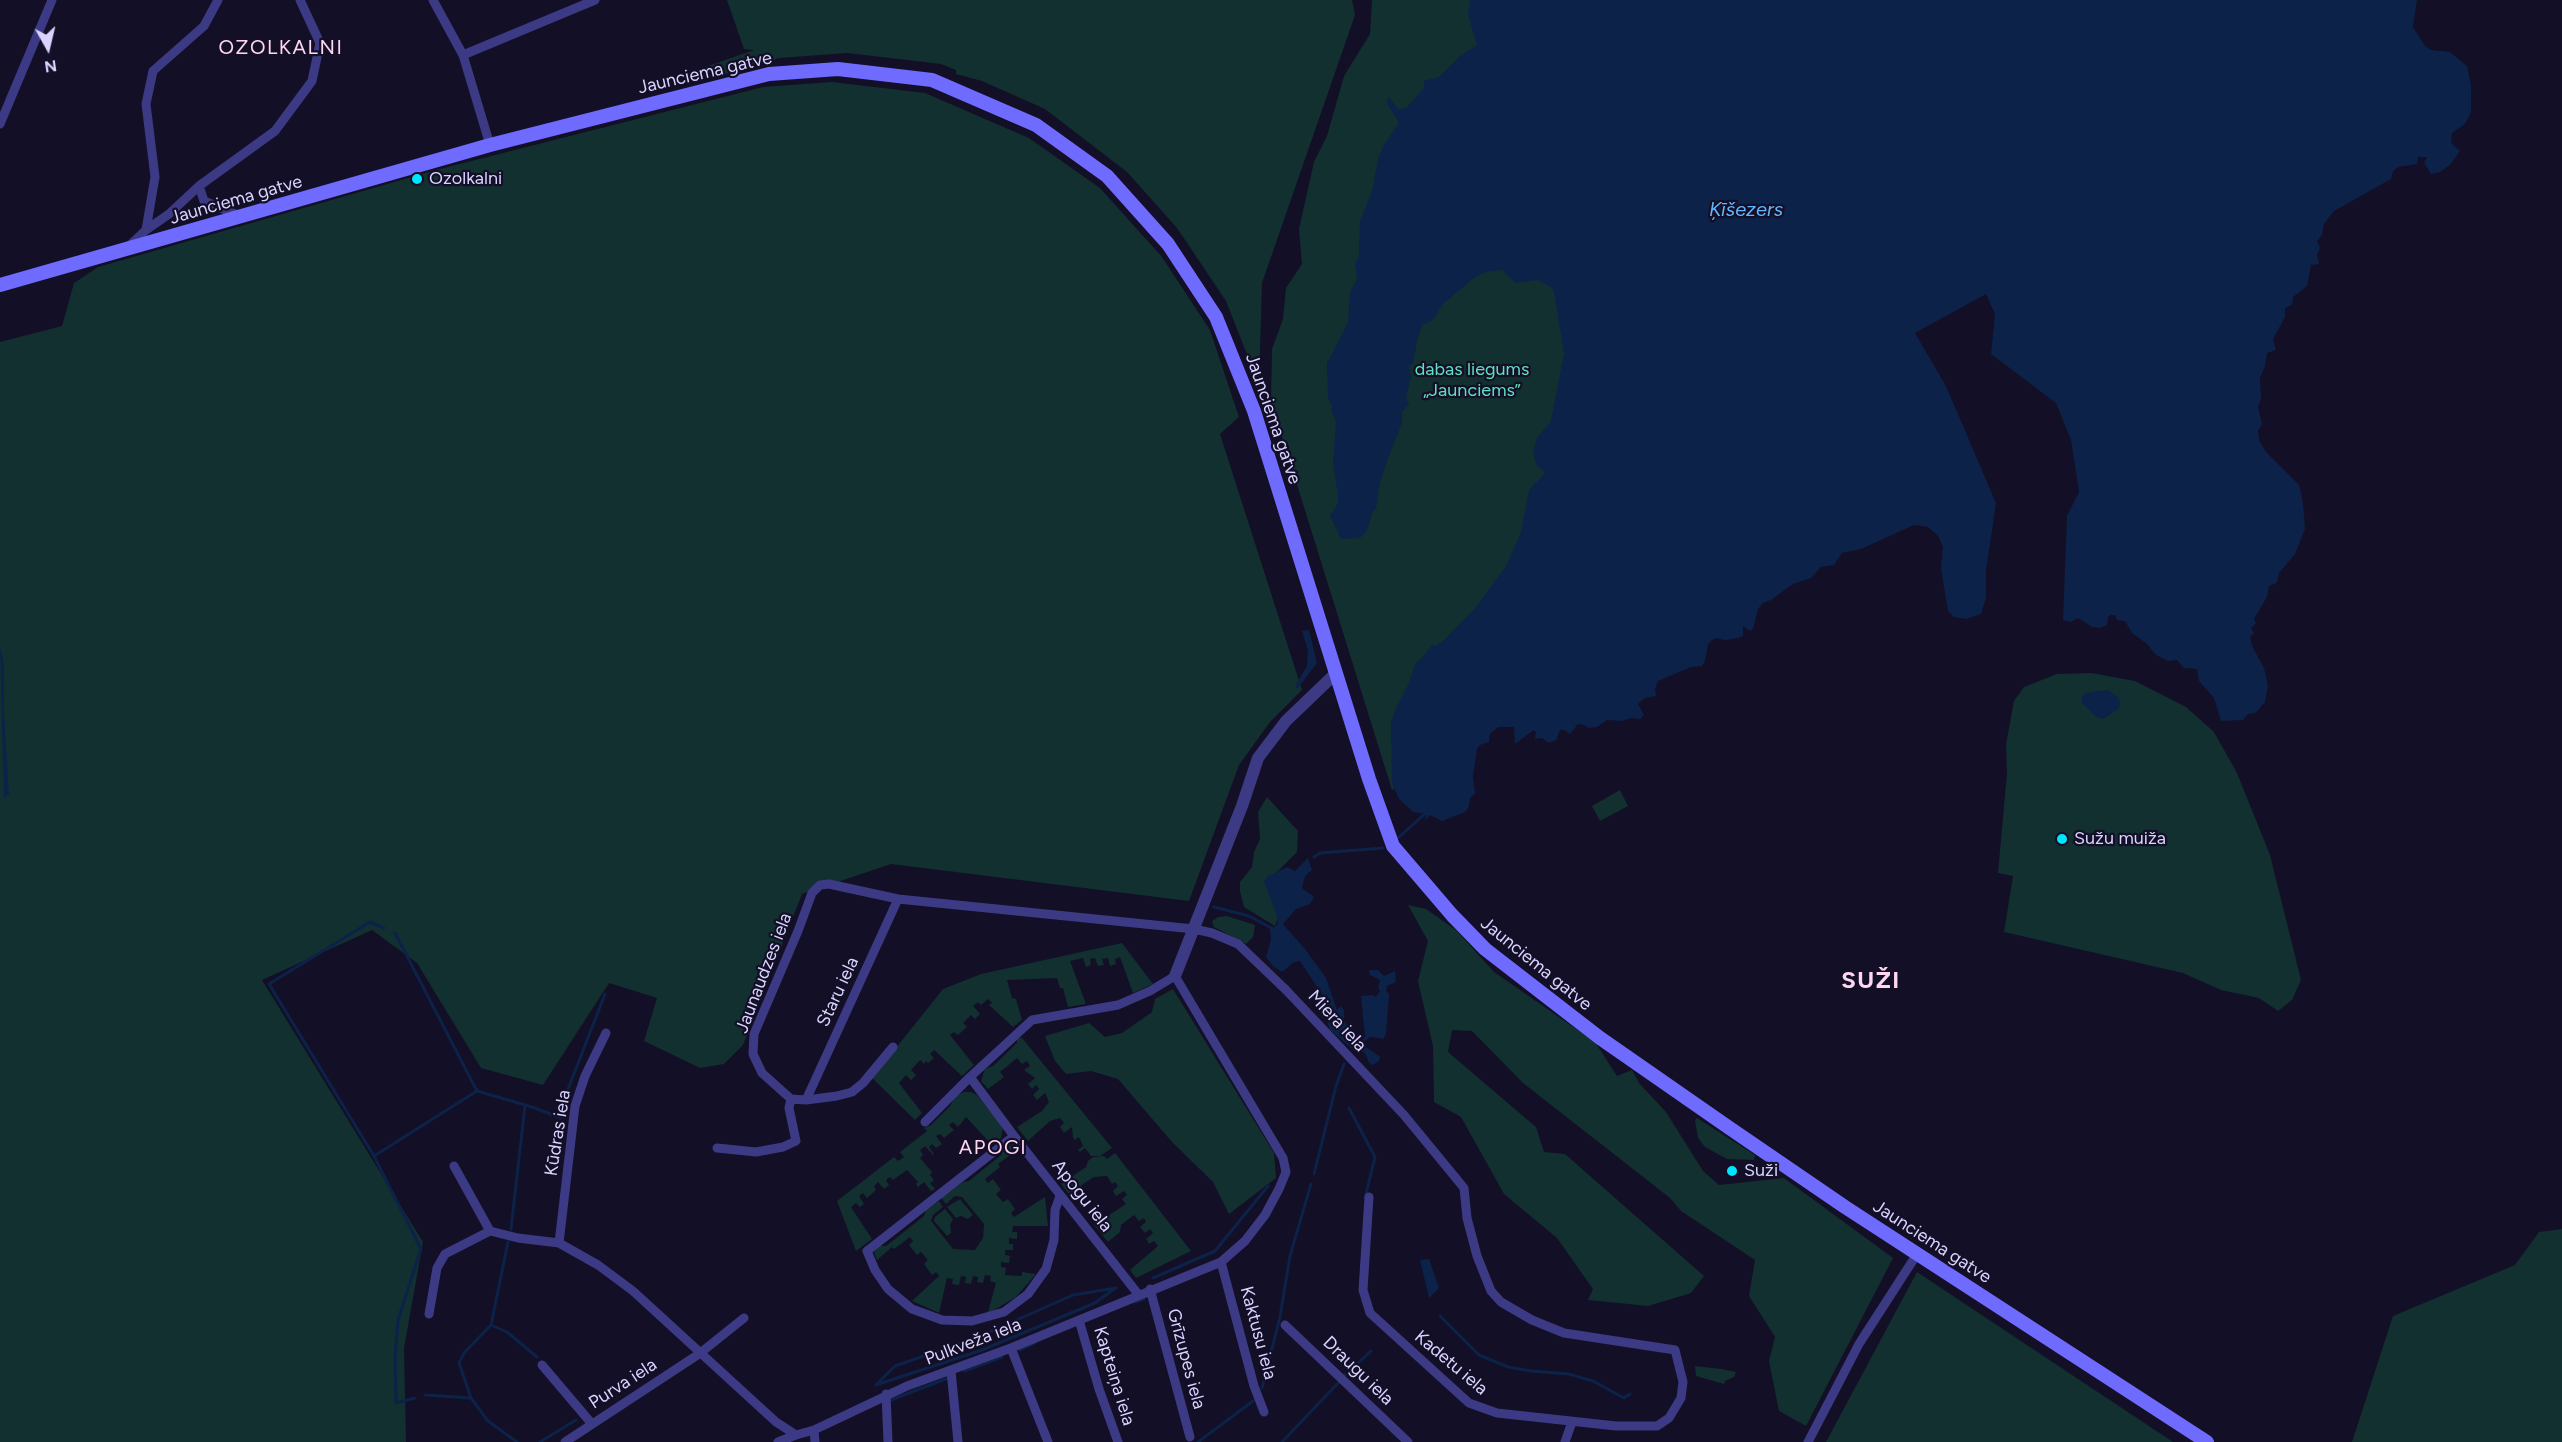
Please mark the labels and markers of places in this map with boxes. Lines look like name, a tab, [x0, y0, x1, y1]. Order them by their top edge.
place label: Ozolkalni	[429, 168, 502, 190]
marker: Ozolkalni	[410, 172, 424, 186]
place label: Sužu muiža	[2074, 828, 2166, 850]
marker: Sužu muiža	[2055, 832, 2069, 846]
place label: Suži	[1744, 1160, 1778, 1182]
marker: Suži	[1725, 1164, 1739, 1178]

